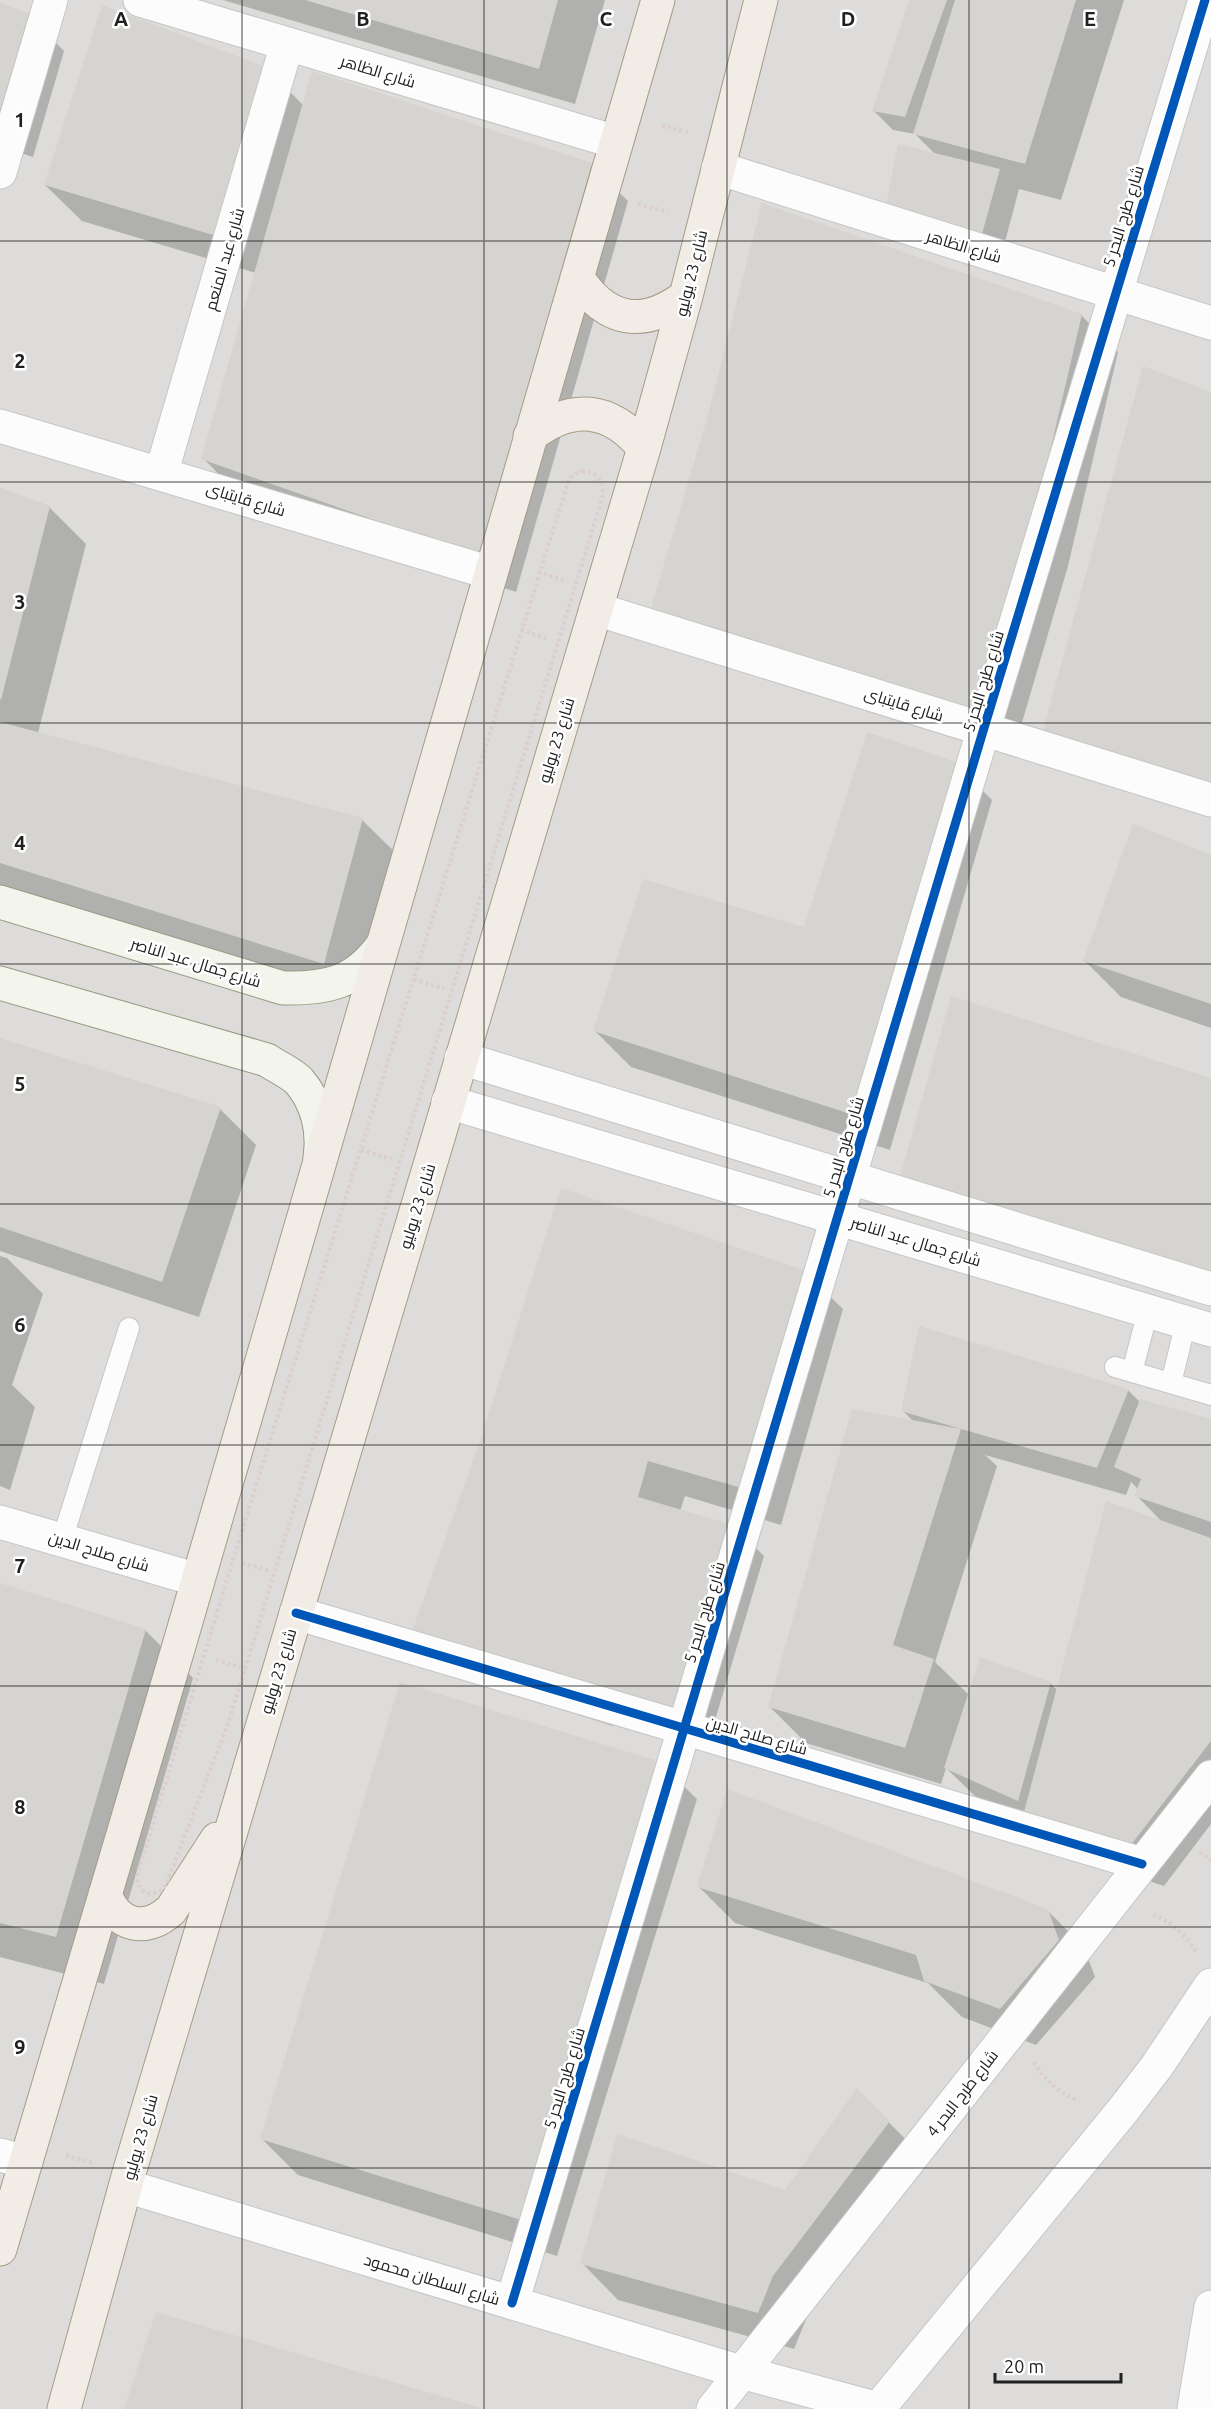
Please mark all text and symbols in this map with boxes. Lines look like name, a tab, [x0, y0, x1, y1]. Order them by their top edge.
text: A	[114, 7, 128, 30]
text: B	[356, 7, 370, 30]
text: C	[600, 7, 613, 30]
text: D	[841, 7, 855, 30]
text: E	[1084, 7, 1096, 30]
street label: شارع الظاهر	[336, 51, 418, 94]
text: 1	[14, 108, 26, 131]
street label: شارع طرح البحر 5	[1099, 163, 1150, 270]
street label: شارع عبد المنعم	[201, 206, 250, 313]
street label: شارع الظاهر	[922, 226, 1004, 269]
street label: شارع 23 يوليو	[672, 228, 713, 319]
text: 2	[14, 349, 26, 372]
street label: شارع قايتباى	[203, 478, 288, 522]
text: 3	[14, 590, 26, 613]
street label: شارع طرح البحر 5	[959, 628, 1010, 735]
street label: شارع قايتباى	[861, 683, 946, 727]
street label: شارع 23 يوليو	[534, 695, 580, 786]
text: 4	[14, 831, 26, 854]
street label: شارع جمال عبد الناصر	[127, 933, 263, 993]
text: 5	[14, 1072, 26, 1095]
street label: شارع طرح البحر 5	[819, 1094, 870, 1201]
street label: شارع 23 يوليو	[395, 1161, 441, 1252]
street label: شارع جمال عبد الناصر	[847, 1212, 983, 1272]
text: 6	[14, 1313, 26, 1336]
street label: شارع صلاح الدين	[46, 1527, 151, 1578]
text: 7	[14, 1554, 26, 1577]
street label: شارع طرح البحر 5	[680, 1559, 731, 1666]
street label: شارع 23 يوليو	[256, 1626, 302, 1717]
street label: شارع صلاح الدين	[704, 1712, 810, 1761]
text: 8	[14, 1795, 26, 1818]
street label: شارع طرح البحر 5	[540, 2025, 591, 2132]
text: 9	[14, 2035, 26, 2058]
street label: شارع طرح البحر 4	[923, 2046, 1004, 2142]
street label: شارع 23 يوليو	[119, 2092, 164, 2183]
street label: شارع السلطان محمود	[361, 2250, 502, 2311]
scale bar	[995, 2346, 1121, 2384]
text: 20 m	[1004, 2356, 1044, 2376]

